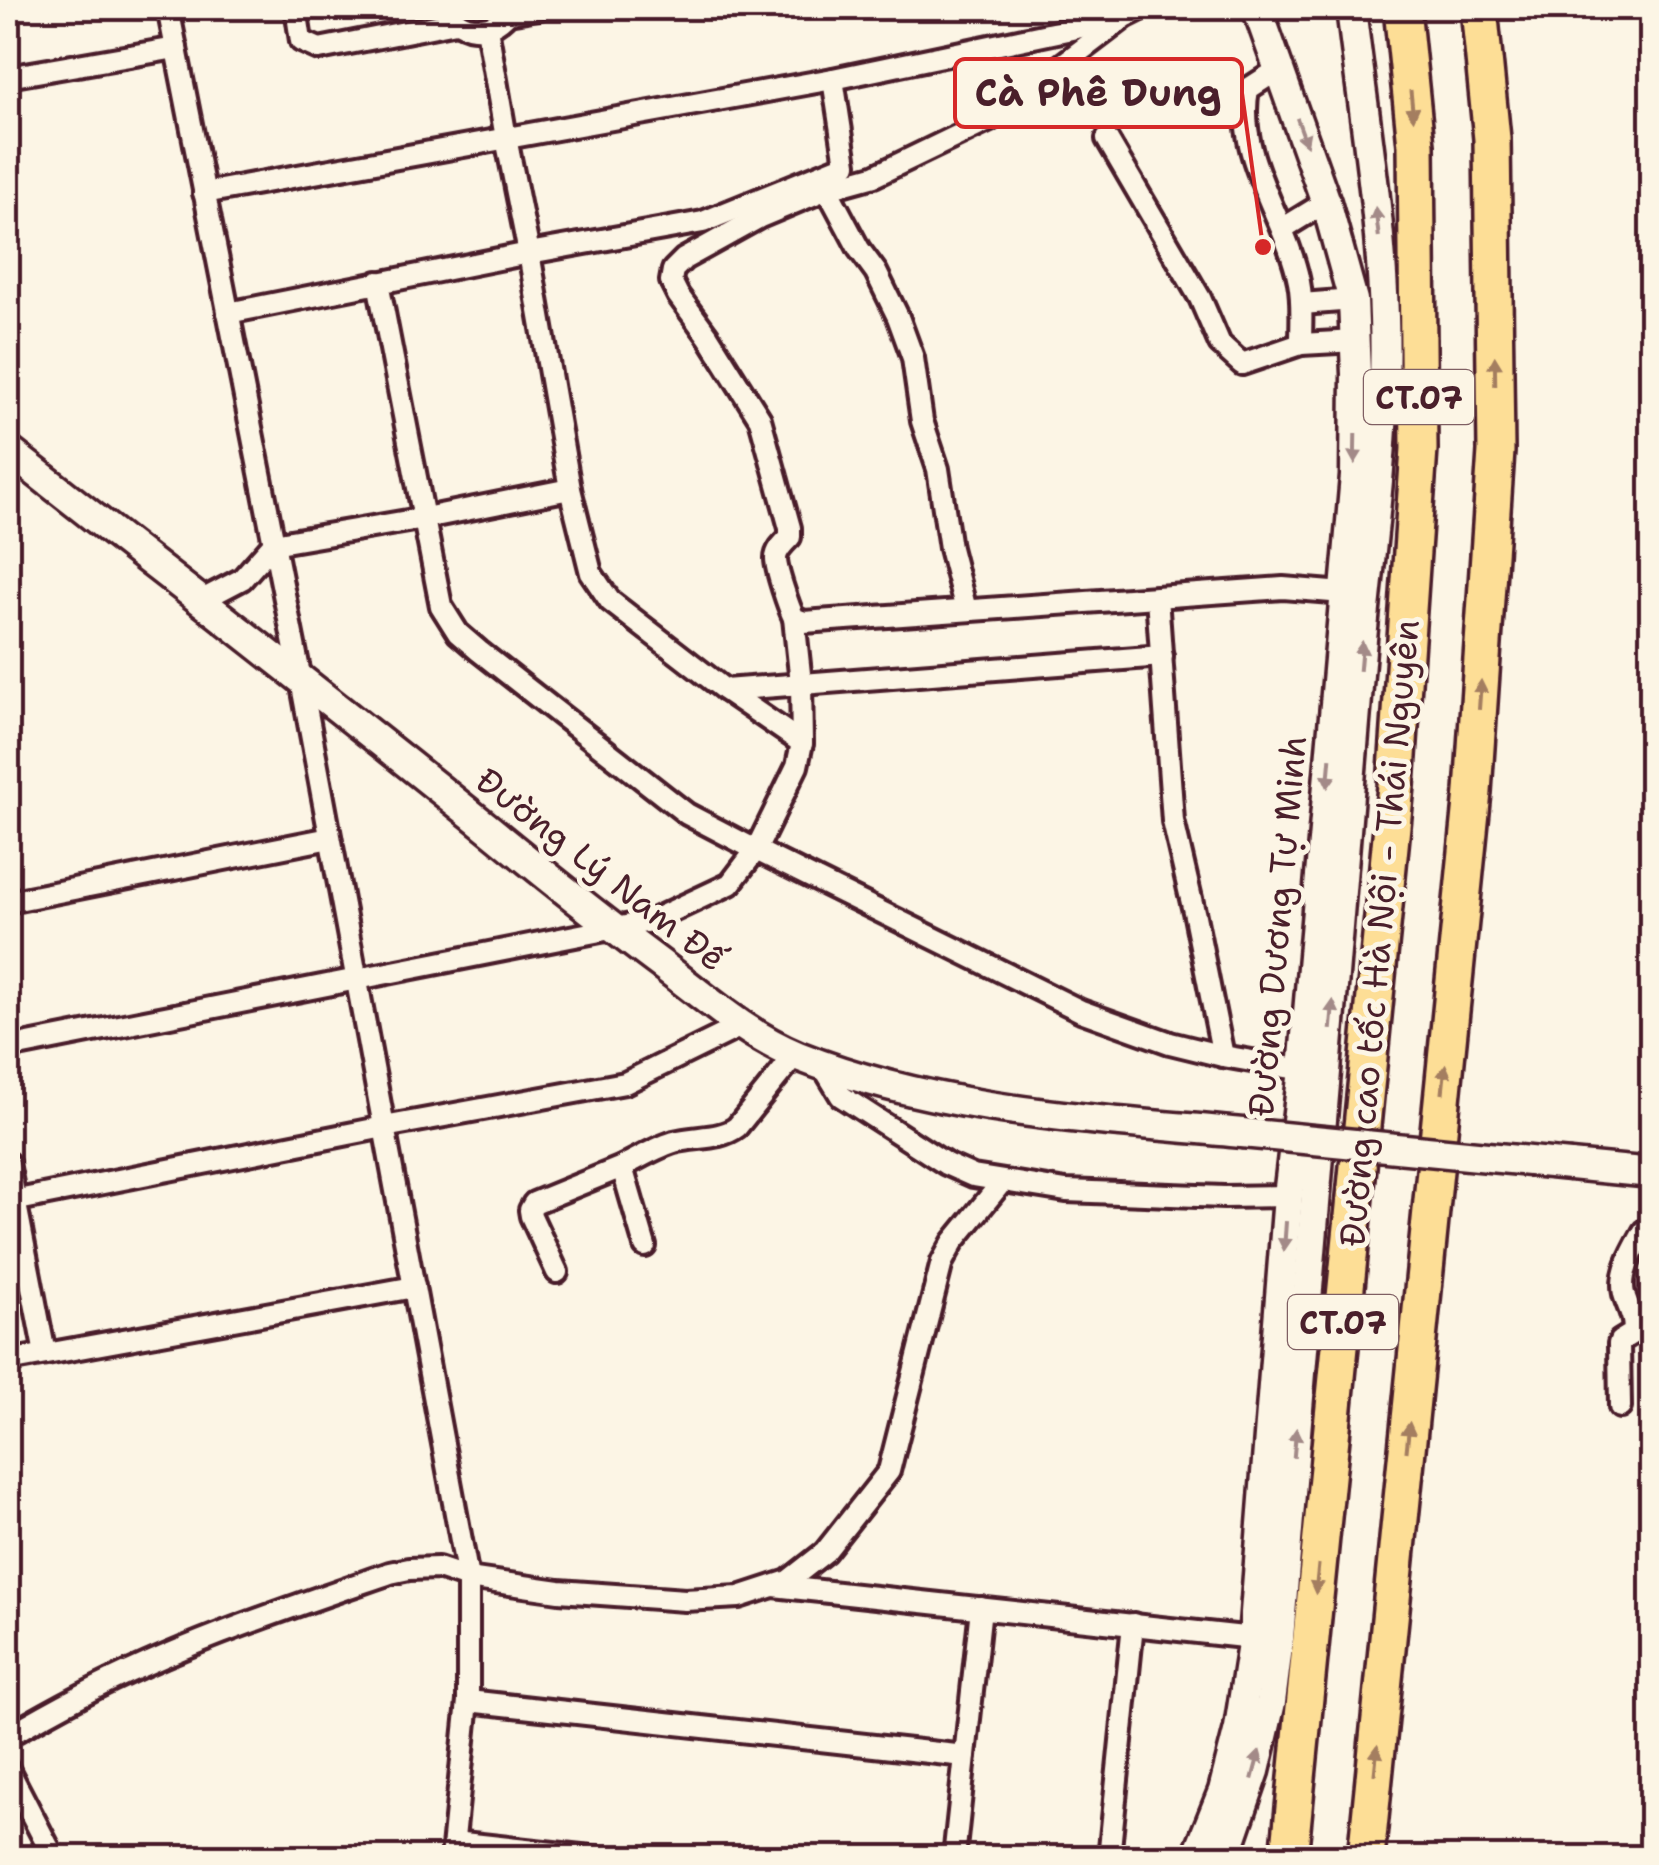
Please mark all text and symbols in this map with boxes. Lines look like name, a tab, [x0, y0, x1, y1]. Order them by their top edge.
callout: Cà Phê Dung	[955, 59, 1242, 127]
text: Cà Phê Dung	[975, 67, 1221, 118]
one-way arrow	[1404, 89, 1420, 121]
one-way arrow	[1295, 118, 1310, 148]
one-way arrow	[1369, 206, 1385, 237]
one-way arrow	[1487, 354, 1503, 386]
road number: CT.07	[1364, 370, 1474, 424]
one-way arrow	[1347, 434, 1363, 466]
street label: Đường cao tốc Hà Nội - Thái Nguyên	[1328, 618, 1430, 1248]
one-way arrow	[1354, 639, 1370, 671]
one-way arrow	[1472, 679, 1488, 711]
street label: Đường Dương Tự Minh	[1237, 734, 1317, 1118]
street label: Đường Lý Nam Đế	[466, 757, 737, 982]
one-way arrow	[1320, 758, 1336, 790]
one-way arrow	[1324, 998, 1340, 1030]
one-way arrow	[1437, 1063, 1453, 1094]
one-way arrow	[1276, 1221, 1292, 1252]
road number: CT.07	[1288, 1295, 1398, 1349]
one-way arrow	[1401, 1421, 1417, 1453]
one-way arrow	[1288, 1427, 1304, 1459]
one-way arrow	[1309, 1564, 1325, 1596]
one-way arrow	[1368, 1744, 1384, 1776]
one-way arrow	[1248, 1749, 1264, 1780]

